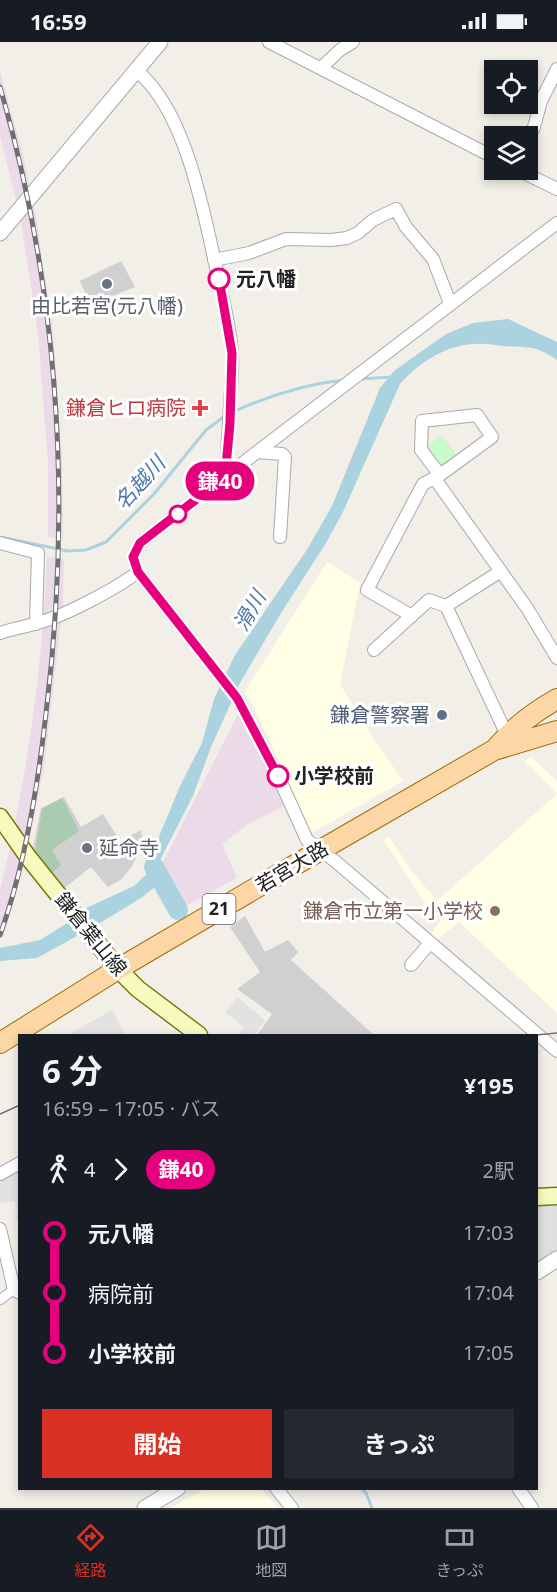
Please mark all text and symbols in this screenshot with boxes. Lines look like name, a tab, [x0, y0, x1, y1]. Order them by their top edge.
text: 16:59	[30, 6, 87, 36]
map controls	[484, 60, 538, 180]
button: locate	[484, 60, 538, 114]
button: layers	[484, 126, 538, 180]
place label: 元八幡	[236, 265, 296, 292]
marker: 元八幡	[208, 268, 230, 290]
marker: 由比若宮(元八幡)	[100, 277, 114, 291]
place label: 由比若宮(元八幡)	[31, 292, 183, 319]
place label: 鎌倉ヒロ病院	[66, 394, 186, 421]
marker: 鎌倉ヒロ病院	[191, 399, 209, 417]
water label: 名越川	[108, 448, 172, 515]
line badge: 鎌40	[186, 462, 254, 500]
text: 鎌40	[197, 467, 243, 495]
unlabelled marker	[169, 505, 187, 523]
water label: 滑川	[227, 584, 273, 636]
place label: 鎌倉警察署	[330, 701, 430, 728]
marker: 鎌倉警察署	[435, 708, 449, 722]
place label: 小学校前	[294, 762, 374, 789]
marker: 小学校前	[267, 765, 289, 787]
place label: 延命寺	[99, 834, 159, 861]
street label: 若宮大路	[251, 834, 333, 899]
marker: 延命寺	[80, 841, 94, 855]
street label: 鎌倉葉山線	[49, 886, 133, 981]
road number: 21	[202, 894, 236, 924]
place label: 鎌倉市立第一小学校	[303, 897, 483, 924]
marker: 鎌倉市立第一小学校	[488, 904, 502, 918]
text: 6 分	[42, 1048, 102, 1093]
text: ¥195	[464, 1070, 514, 1100]
text: 16:59 – 17:05 · バス	[42, 1095, 220, 1122]
icon: walk	[42, 1153, 75, 1186]
icon: forward	[104, 1153, 137, 1186]
text: 鎌40	[158, 1155, 203, 1183]
text: 4	[84, 1156, 95, 1183]
text: 2駅	[483, 1157, 514, 1184]
text: 元八幡	[88, 1218, 154, 1248]
text: 17:03	[463, 1219, 514, 1246]
text: 病院前	[88, 1278, 154, 1308]
text: 17:04	[463, 1279, 514, 1306]
text: 小学校前	[88, 1338, 176, 1368]
text: 17:05	[463, 1339, 514, 1366]
button: 開始	[42, 1409, 272, 1478]
button: きっぷ	[284, 1409, 514, 1478]
tab: 経路	[74, 1521, 107, 1581]
tab: 地図	[255, 1521, 288, 1581]
tab: きっぷ	[436, 1521, 483, 1581]

